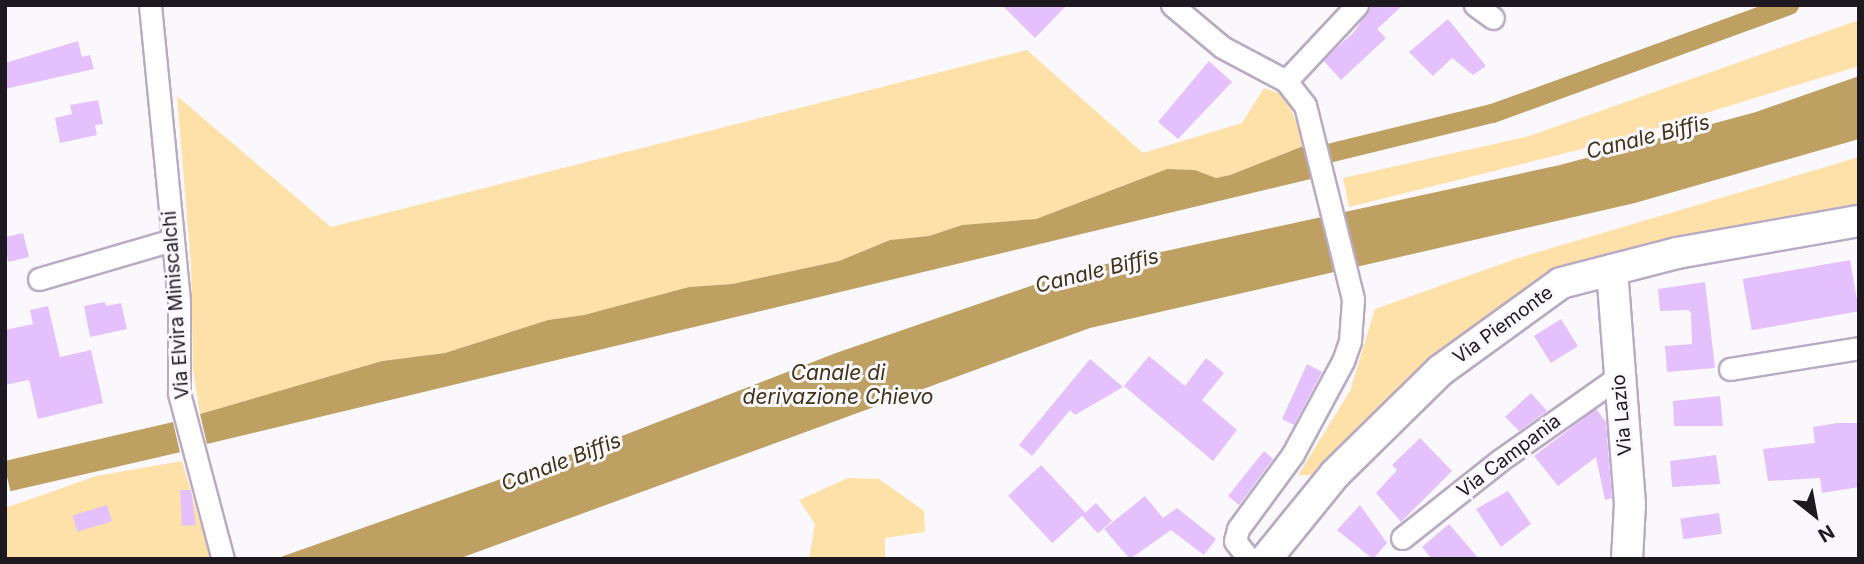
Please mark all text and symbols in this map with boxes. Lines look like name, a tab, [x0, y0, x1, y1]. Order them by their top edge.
water label: Canale Biffis	[1584, 109, 1712, 165]
street label: Via Elvira Miniscalchi	[158, 210, 194, 400]
water label: Canale Biffis	[1033, 243, 1161, 299]
street label: Via Piemonte	[1449, 281, 1557, 369]
water label: Canale di derivazione Chievo	[743, 360, 933, 410]
street label: Via Lazio	[1607, 373, 1637, 457]
street label: Via Campania	[1453, 410, 1565, 502]
water label: Canale Biffis	[497, 428, 625, 496]
north arrow	[1780, 480, 1850, 550]
text: N	[1814, 520, 1838, 547]

